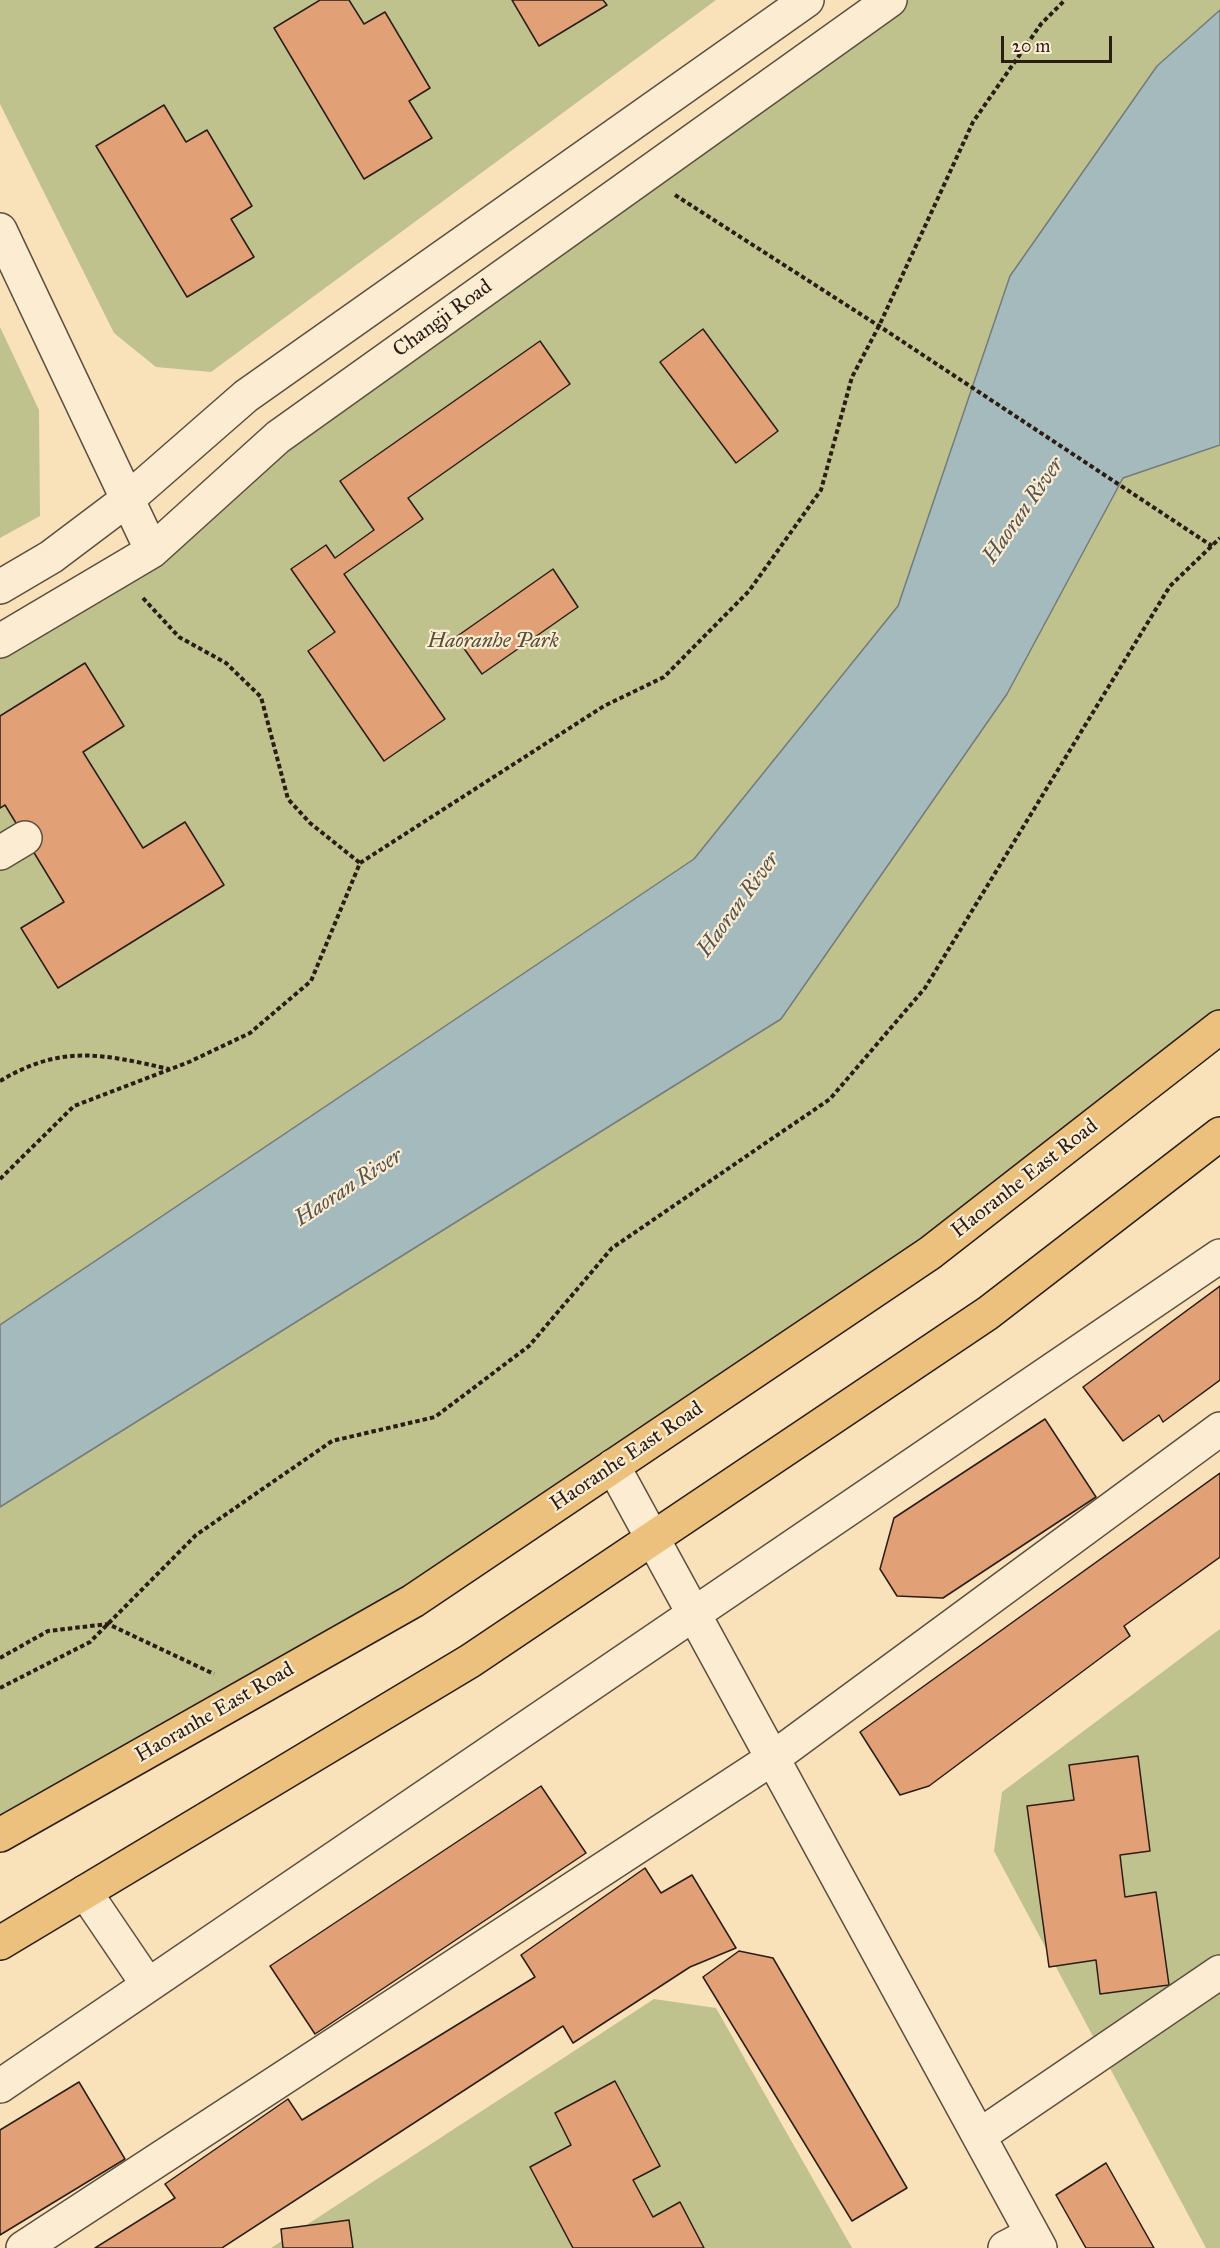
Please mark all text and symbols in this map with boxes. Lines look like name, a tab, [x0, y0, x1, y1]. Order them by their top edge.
scale bar	[1004, 24, 1115, 62]
text: 20 m	[1012, 35, 1050, 57]
street label: Changji Road	[389, 275, 497, 363]
water label: Haoran River	[978, 453, 1070, 569]
park label: Haoranhe Park	[427, 629, 559, 655]
water label: Haoran River	[692, 847, 786, 963]
street label: Haoranhe East Road	[947, 1114, 1103, 1244]
water label: Haoran River	[290, 1143, 408, 1233]
street label: Haoranhe East Road	[546, 1397, 708, 1517]
street label: Haoranhe East Road	[131, 1657, 299, 1769]

